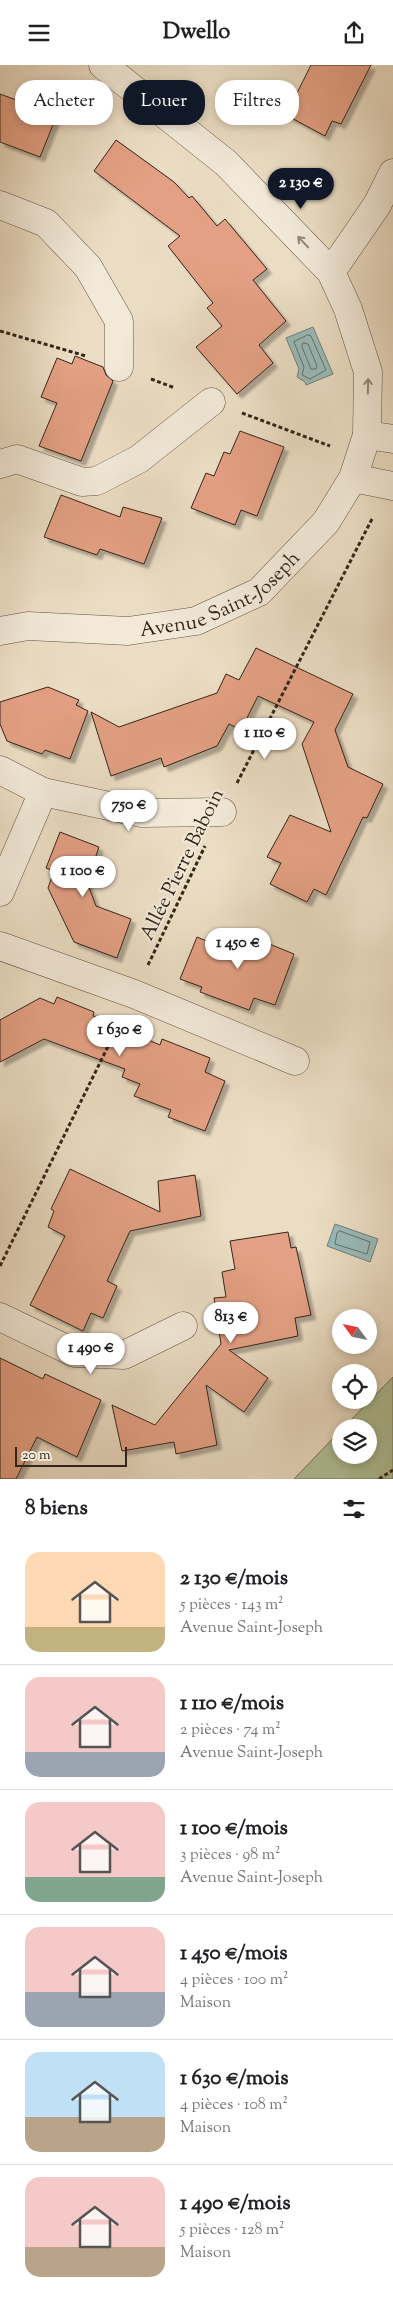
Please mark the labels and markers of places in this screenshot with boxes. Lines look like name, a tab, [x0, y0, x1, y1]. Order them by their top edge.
pin: 2 130 €	[255, 167, 347, 210]
pin: 1 110 €	[219, 717, 311, 760]
pin: 750 €	[94, 789, 164, 832]
pin: 1 100 €	[37, 855, 129, 898]
pin: 1 450 €	[192, 927, 284, 970]
pin: 1 630 €	[74, 1015, 166, 1057]
pin: 813 €	[196, 1301, 266, 1344]
pin: 1 490 €	[45, 1333, 137, 1375]

